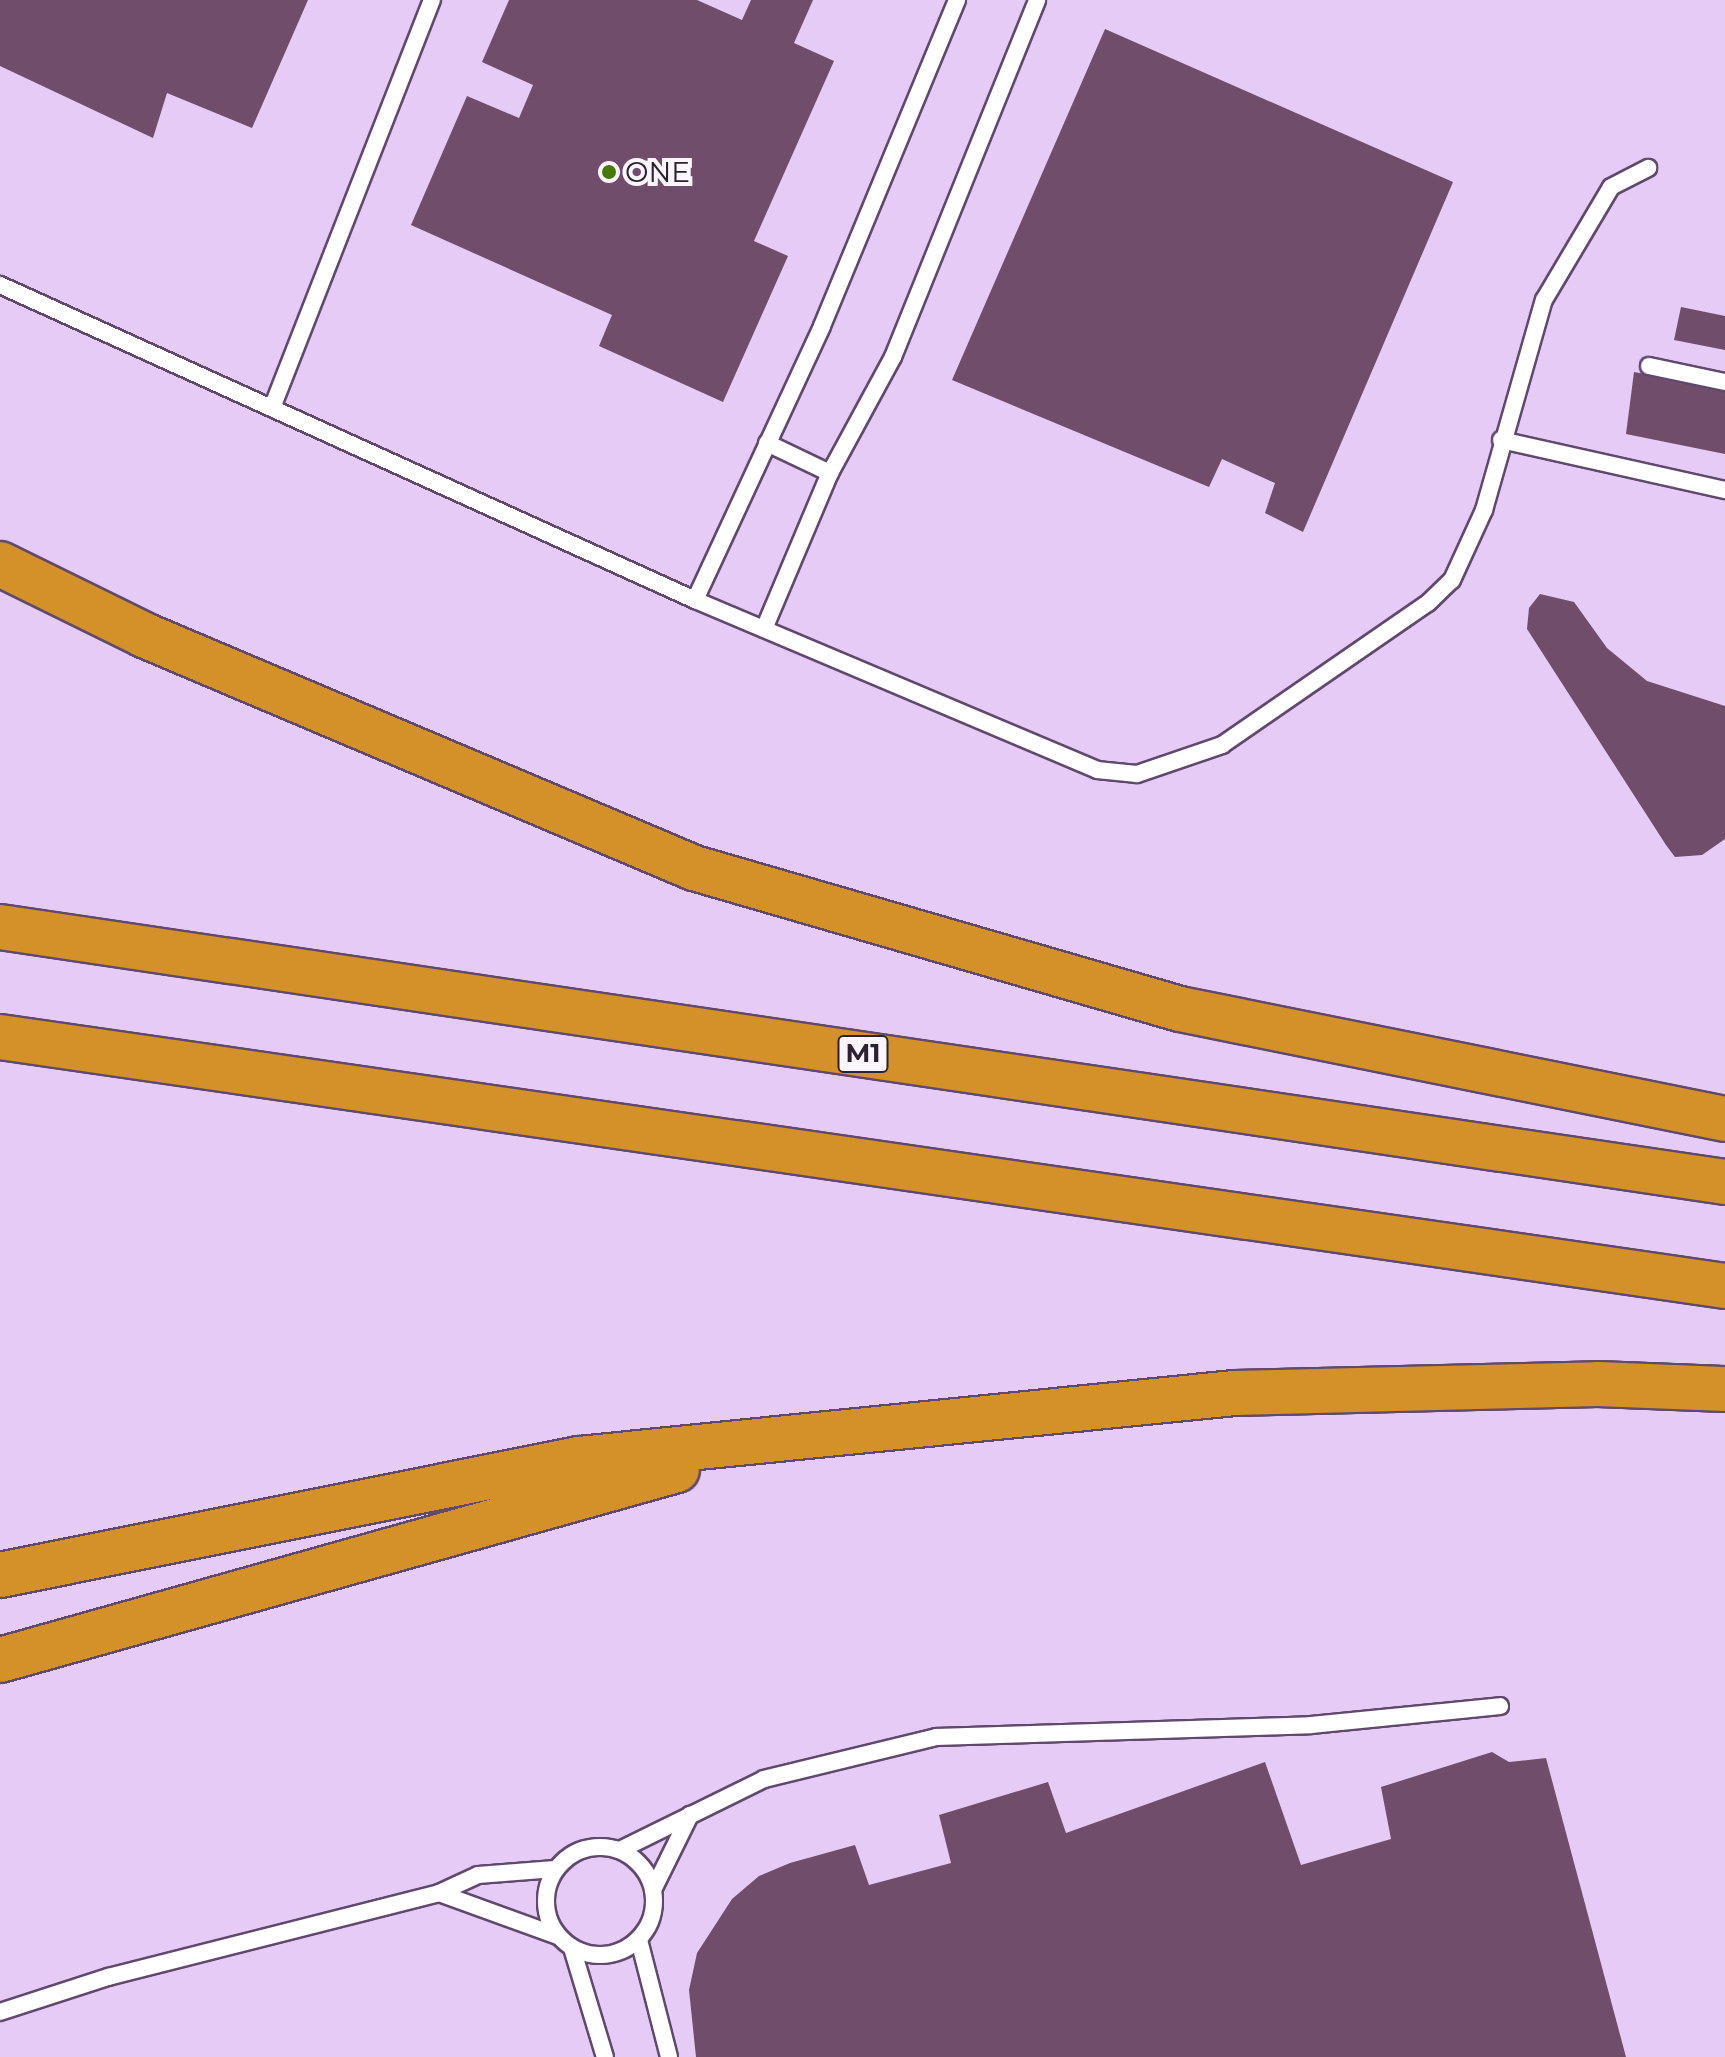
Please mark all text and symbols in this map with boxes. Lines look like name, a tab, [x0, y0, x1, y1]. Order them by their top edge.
place label: ONE	[625, 155, 690, 189]
marker: ONE	[600, 163, 618, 181]
road number: M1	[837, 1032, 889, 1076]

